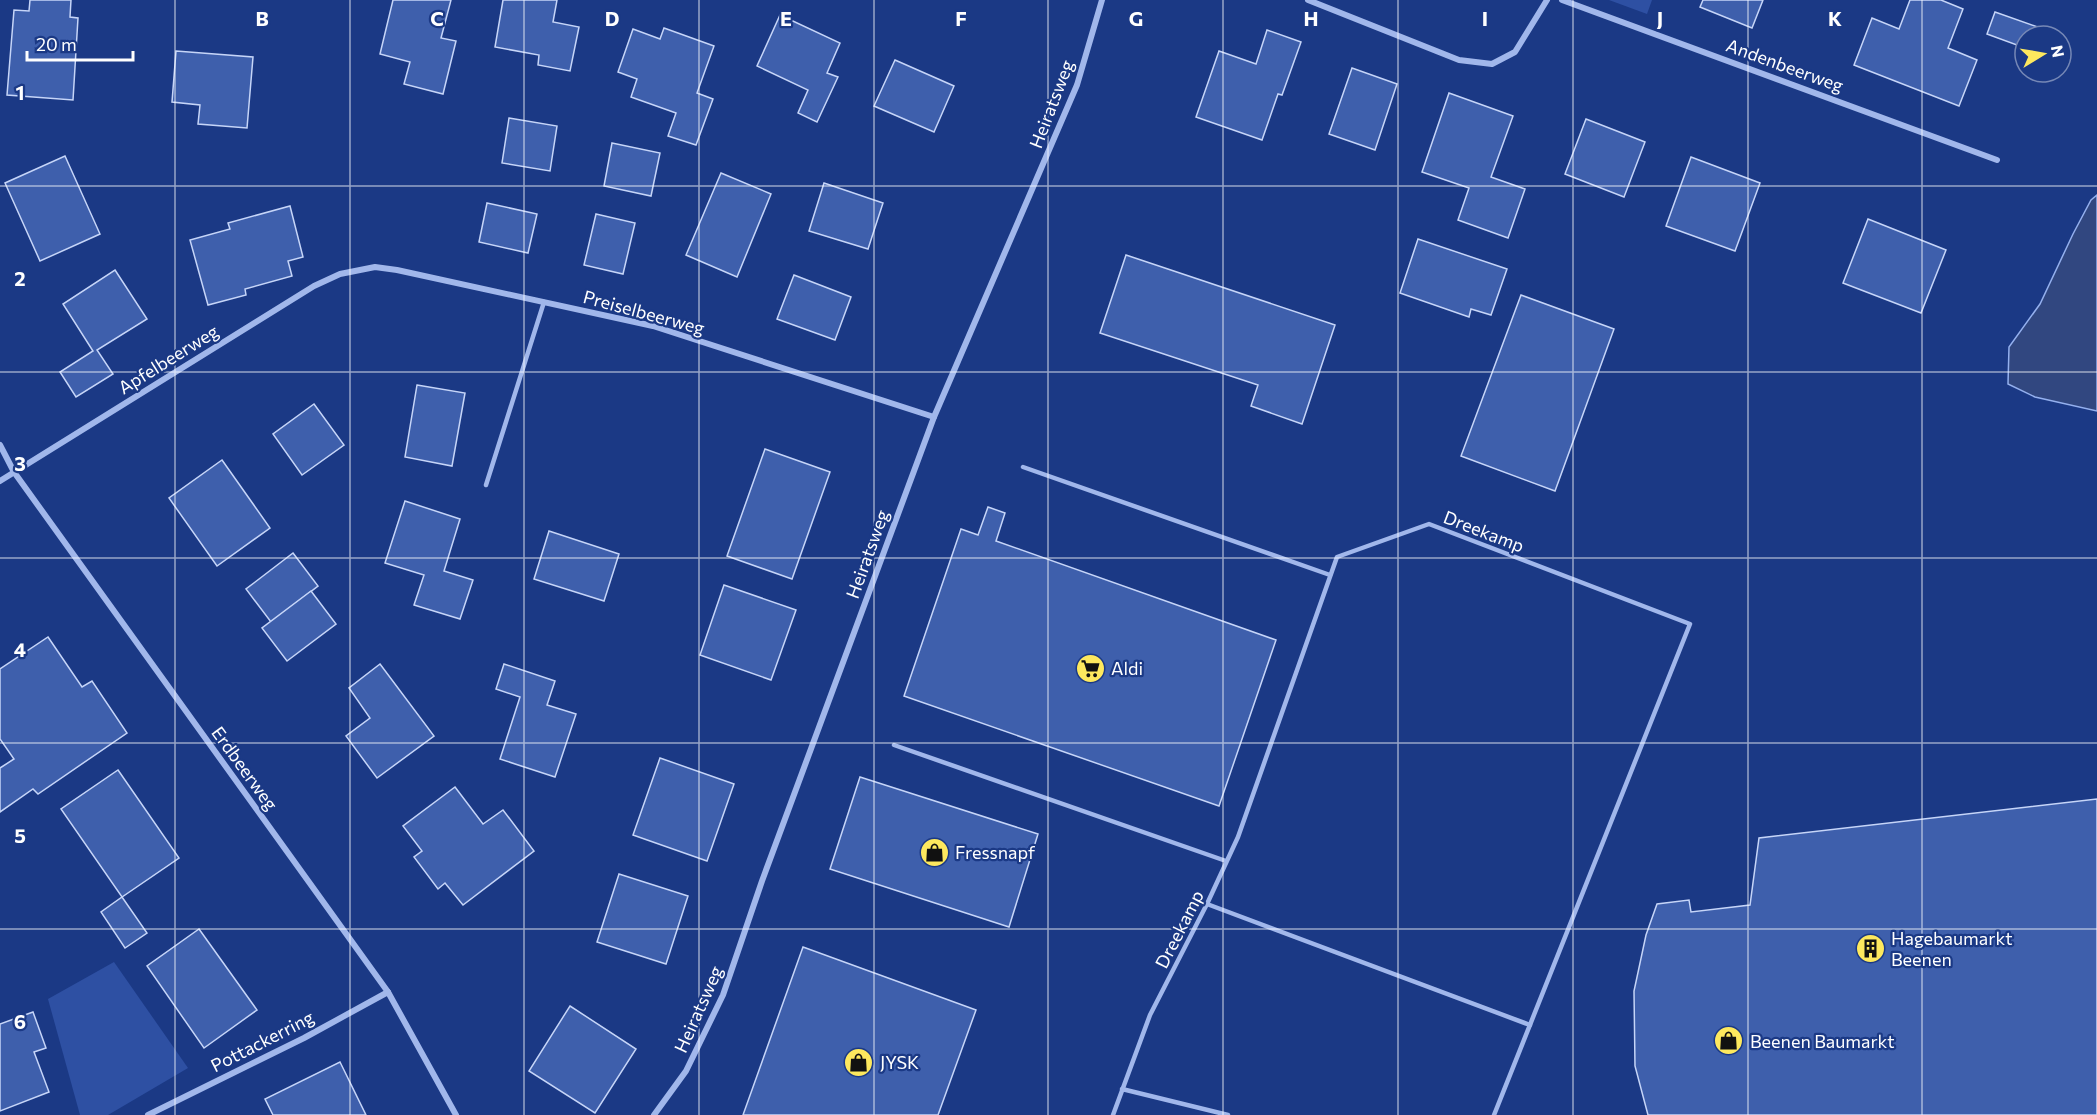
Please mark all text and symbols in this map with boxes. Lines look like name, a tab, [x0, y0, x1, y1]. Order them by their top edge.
text: B	[255, 6, 269, 30]
text: C	[430, 6, 444, 30]
text: D	[605, 6, 619, 30]
text: E	[780, 6, 792, 30]
text: F	[955, 6, 967, 30]
text: G	[1129, 6, 1143, 30]
text: H	[1304, 6, 1319, 30]
text: I	[1482, 6, 1488, 30]
text: J	[1657, 6, 1663, 30]
text: K	[1828, 6, 1842, 30]
scale bar	[27, 24, 134, 62]
north arrow	[2013, 24, 2073, 84]
text: 20 m	[36, 33, 77, 55]
street label: Andenbeerweg	[1723, 34, 1847, 96]
text: N	[2048, 43, 2069, 59]
street label: Heiratsweg	[1024, 57, 1078, 151]
text: 1	[15, 80, 25, 104]
text: 2	[14, 266, 26, 290]
street label: Preiselbeerweg	[581, 285, 707, 339]
street label: Apfelbeerweg	[114, 319, 222, 398]
text: 3	[14, 451, 26, 475]
street label: Heiratsweg	[841, 506, 893, 601]
street label: Dreekamp	[1441, 506, 1527, 556]
text: 4	[14, 637, 26, 661]
supermarket icon: Aldi	[1074, 652, 1106, 684]
place label: Aldi	[1111, 657, 1143, 679]
street label: Erdbeerweg	[207, 722, 283, 814]
text: 5	[14, 823, 26, 847]
shop icon: Fressnapf	[918, 836, 950, 868]
place label: Fressnapf	[955, 841, 1036, 863]
street label: Dreekamp	[1150, 886, 1208, 972]
place label: Hagebaumarkt Beenen	[1891, 927, 2013, 970]
building icon: Hagebaumarkt Beenen	[1854, 932, 1886, 964]
street label: Heiratsweg	[669, 962, 727, 1056]
street label: Pottackerring	[207, 1006, 317, 1076]
text: 6	[14, 1009, 26, 1033]
shop icon: Beenen Baumarkt	[1713, 1025, 1745, 1057]
place label: Beenen Baumarkt	[1750, 1030, 1895, 1052]
shop icon: JYSK	[843, 1046, 875, 1078]
place label: JYSK	[880, 1051, 919, 1073]

